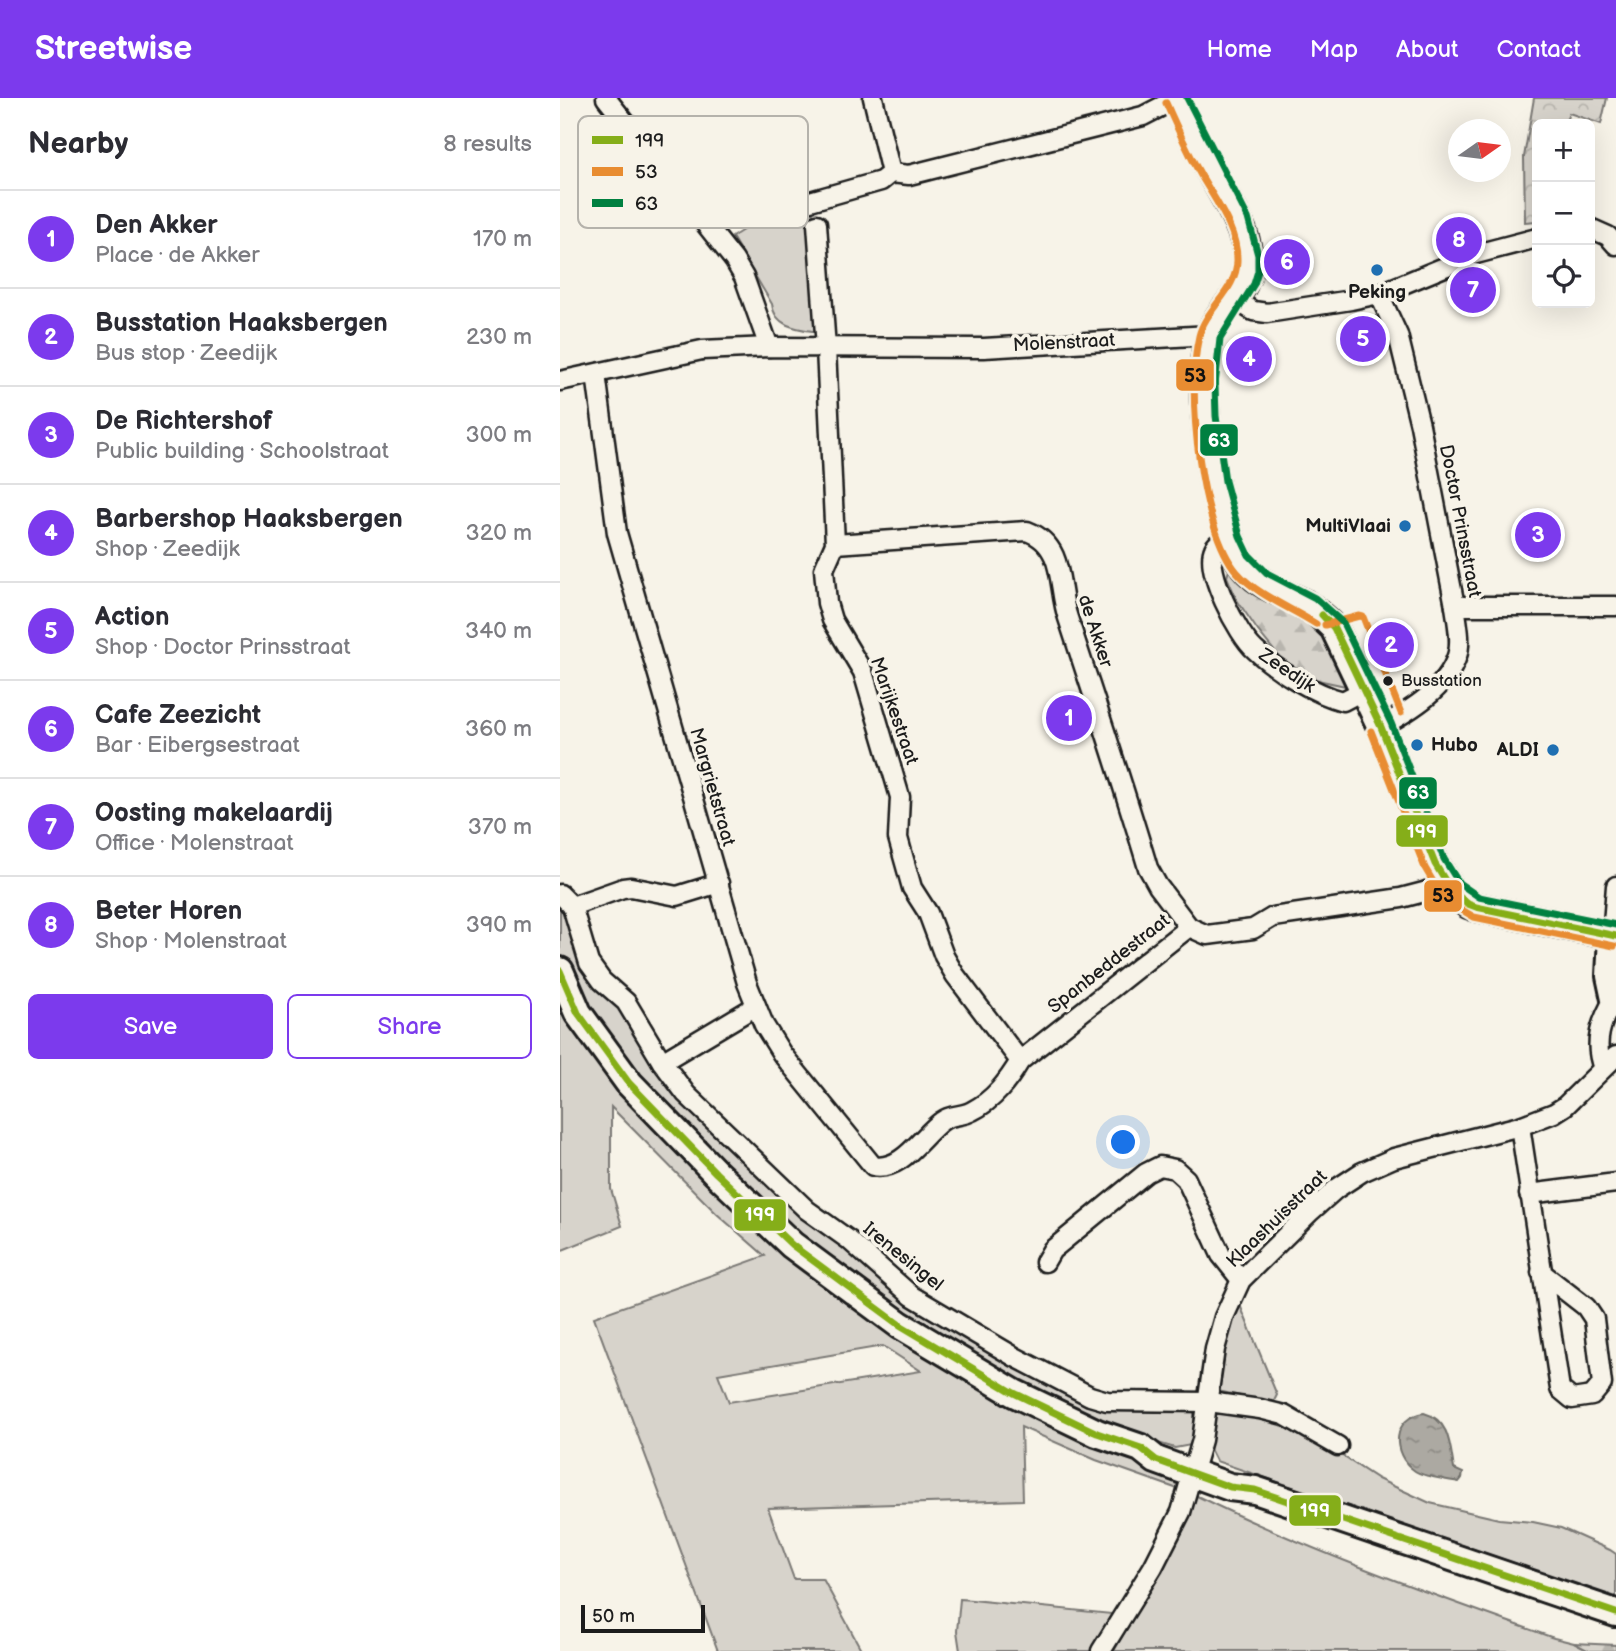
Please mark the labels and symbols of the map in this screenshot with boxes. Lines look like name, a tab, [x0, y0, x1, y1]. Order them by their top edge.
legend	[578, 116, 808, 228]
north arrow	[1448, 119, 1511, 182]
text: 199	[635, 130, 664, 153]
text: 53	[635, 161, 658, 184]
text: 63	[635, 193, 658, 216]
pin: 8	[1436, 214, 1482, 266]
pin: 6	[1264, 236, 1310, 288]
marker: Peking	[1369, 262, 1385, 278]
pin: 7	[1450, 264, 1496, 316]
place label: Peking	[1348, 281, 1406, 304]
pin: 5	[1340, 313, 1386, 365]
street label: Molenstraat	[1012, 329, 1116, 357]
pin: 4	[1226, 333, 1272, 385]
line badge: 53	[1175, 358, 1215, 392]
text: 53	[1184, 365, 1206, 388]
line badge: 63	[1199, 423, 1239, 457]
text: 63	[1208, 430, 1230, 453]
street label: Doctor Prinsstraat	[1434, 443, 1486, 599]
pin: 3	[1515, 509, 1561, 561]
place label: MultiVlaai	[1305, 515, 1391, 538]
marker: MultiVlaai	[1397, 518, 1413, 534]
street label: de Akker	[1072, 592, 1118, 671]
pin: 2	[1368, 619, 1414, 671]
street label: Zeedijk	[1253, 643, 1320, 699]
street label: Marijkestraat	[865, 654, 923, 768]
place label: Busstation	[1401, 671, 1482, 691]
marker: Busstation	[1381, 674, 1395, 688]
pin: 1	[1046, 692, 1092, 744]
street label: Margrietstraat	[684, 725, 740, 849]
place label: Hubo	[1431, 734, 1478, 757]
marker: Hubo	[1409, 737, 1425, 753]
place label: ALDI	[1496, 739, 1539, 762]
marker: ALDI	[1545, 742, 1561, 758]
line badge: 63	[1398, 776, 1438, 810]
text: 63	[1407, 782, 1429, 805]
line badge: 199	[1395, 814, 1449, 848]
text: 199	[1407, 821, 1437, 844]
line badge: 53	[1423, 879, 1463, 913]
text: 53	[1432, 885, 1454, 908]
street label: Spanbeddestraat	[1044, 909, 1175, 1019]
your location	[1106, 1125, 1140, 1159]
street label: Klaashuisstraat	[1222, 1165, 1332, 1273]
line badge: 199	[733, 1198, 787, 1232]
text: 199	[745, 1204, 775, 1227]
street label: Irenesingel	[858, 1218, 948, 1296]
line badge: 199	[1288, 1494, 1342, 1527]
text: 199	[1300, 1500, 1330, 1523]
scale bar	[581, 1602, 705, 1634]

